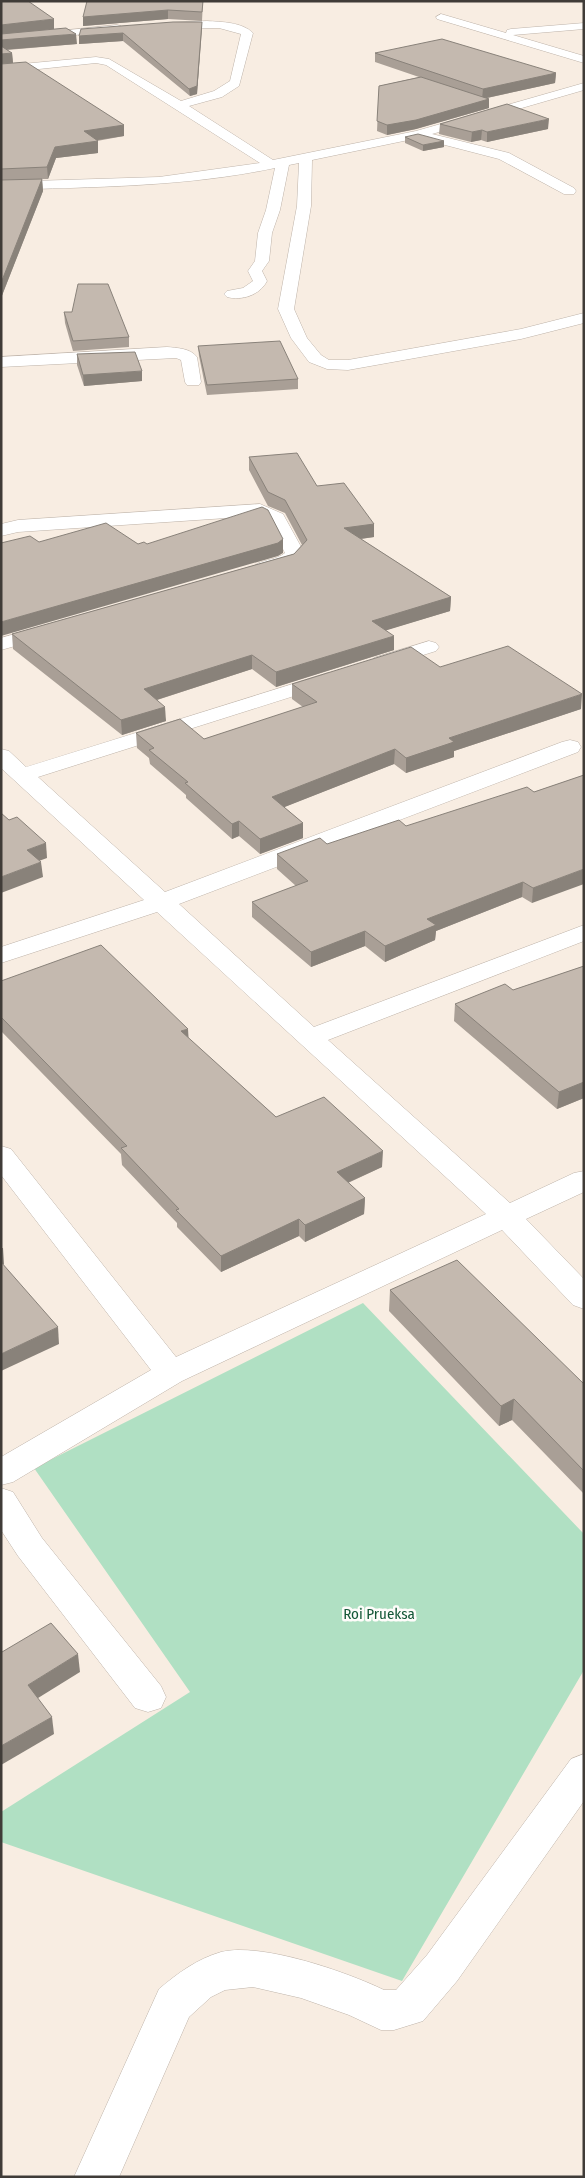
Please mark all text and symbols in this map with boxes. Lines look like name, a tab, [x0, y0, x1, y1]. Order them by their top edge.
park label: Roi Prueksa	[343, 1605, 415, 1623]

